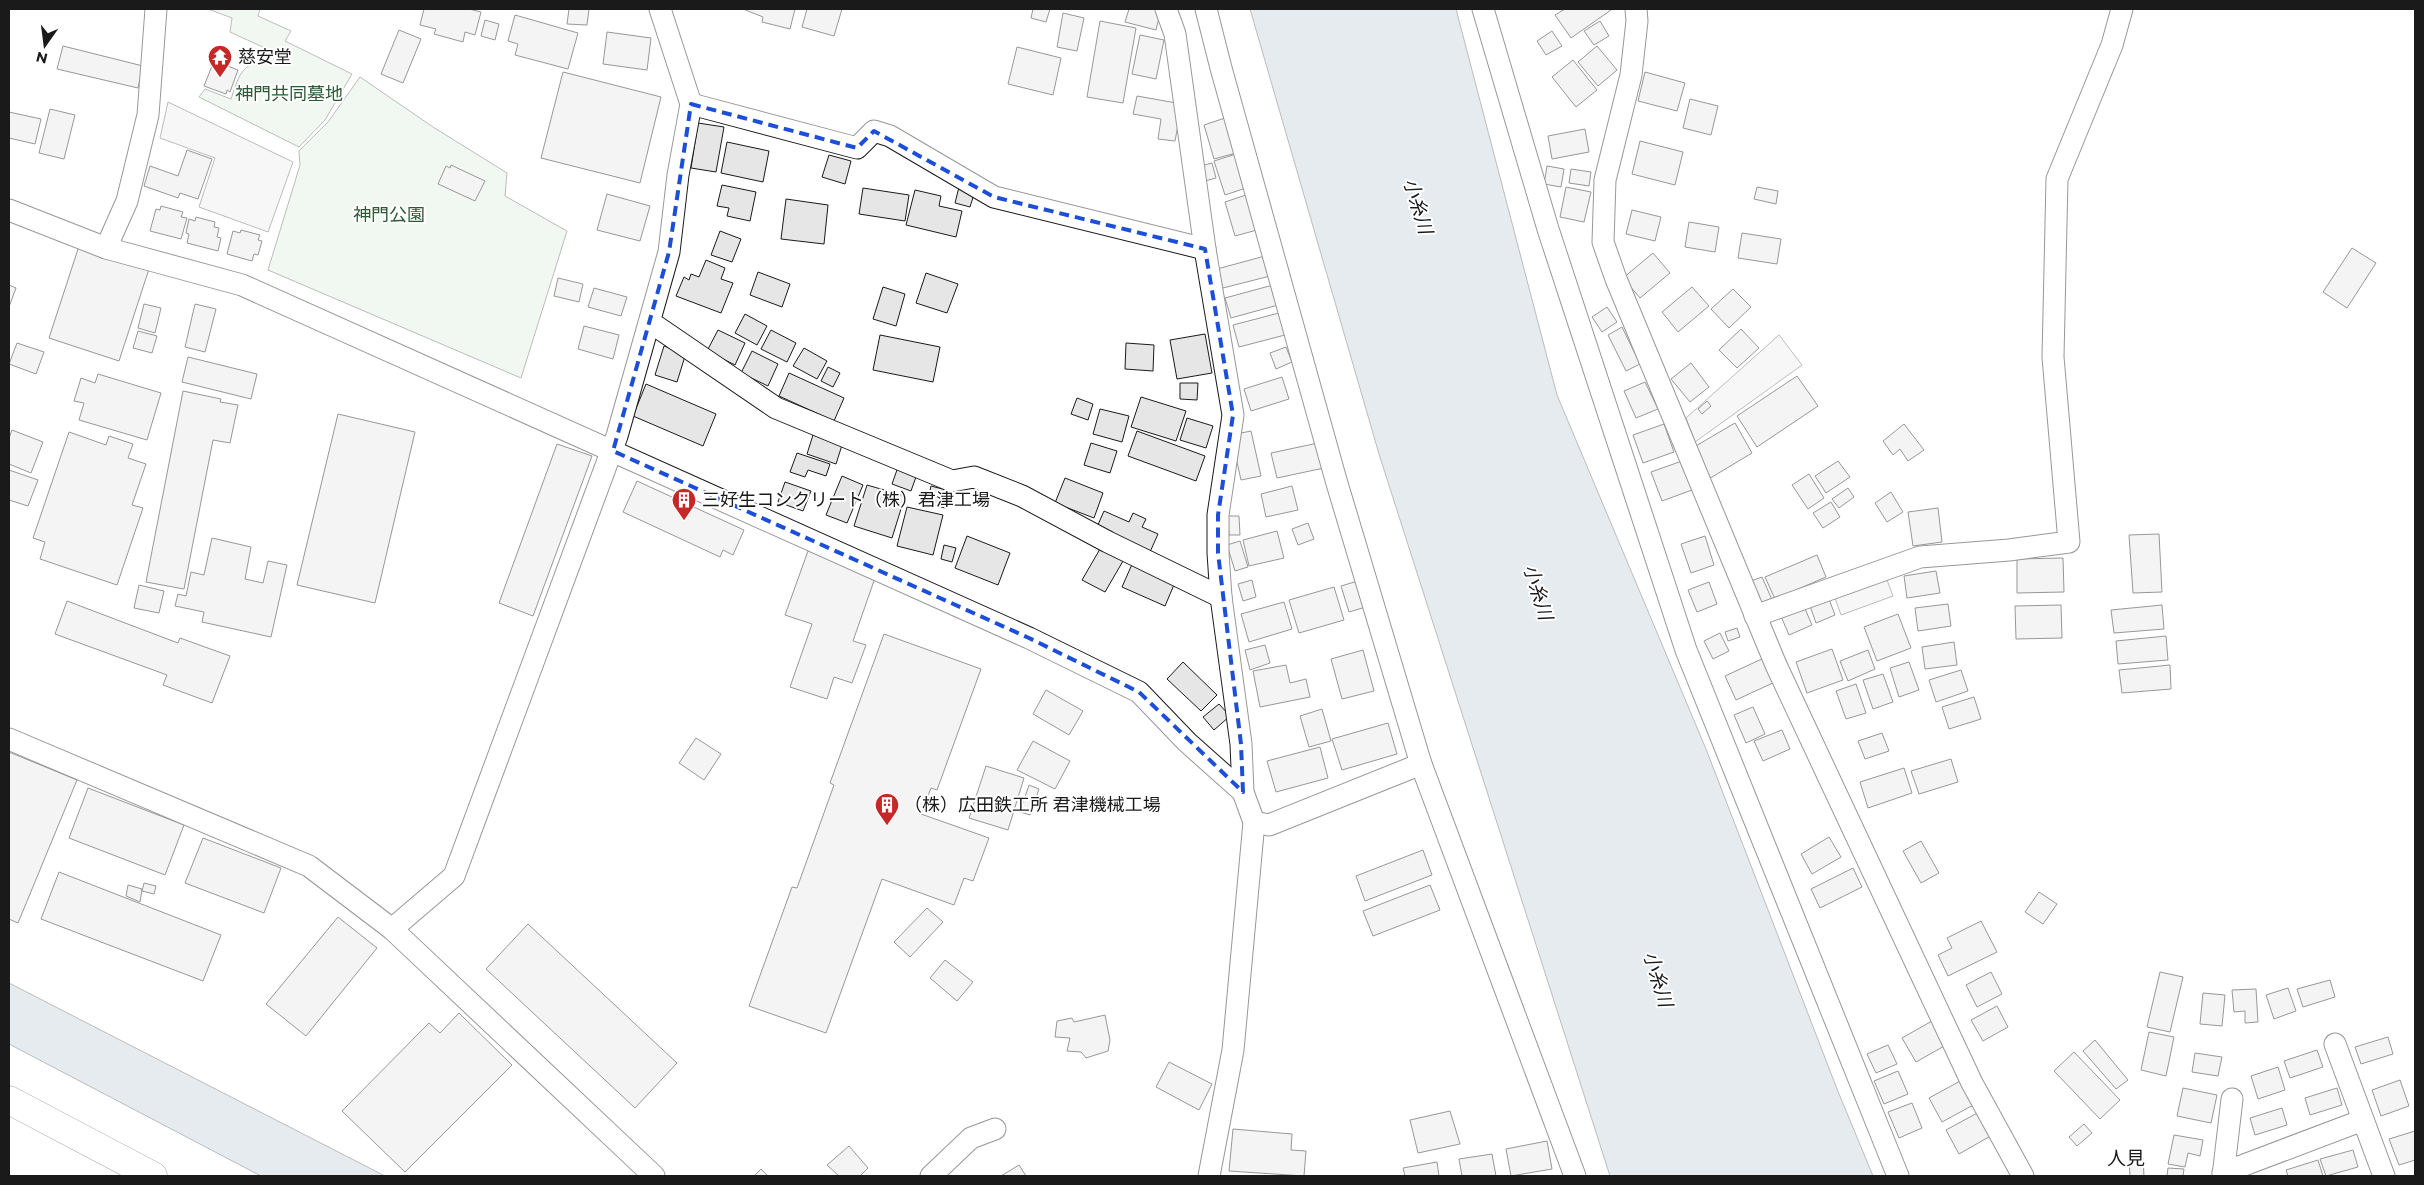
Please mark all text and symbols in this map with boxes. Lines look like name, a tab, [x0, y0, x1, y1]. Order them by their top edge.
north arrow	[20, 20, 70, 70]
temple icon: 慈安堂	[207, 44, 233, 78]
place label: 慈安堂	[238, 46, 292, 68]
text: N	[34, 48, 50, 68]
park label: 神門共同墓地	[235, 83, 343, 105]
water label: 小糸川	[1399, 175, 1438, 239]
park label: 神門公園	[353, 204, 425, 226]
building icon: 三好生コンクリート（株）君津工場	[671, 487, 697, 521]
place label: 三好生コンクリート（株）君津工場	[702, 489, 990, 511]
water label: 小糸川	[1519, 561, 1558, 625]
building icon: （株）広田鉄工所 君津機械工場	[874, 792, 900, 826]
place label: （株）広田鉄工所 君津機械工場	[904, 794, 1161, 816]
water label: 小糸川	[1639, 948, 1678, 1012]
district label: 人見	[2107, 1147, 2145, 1170]

